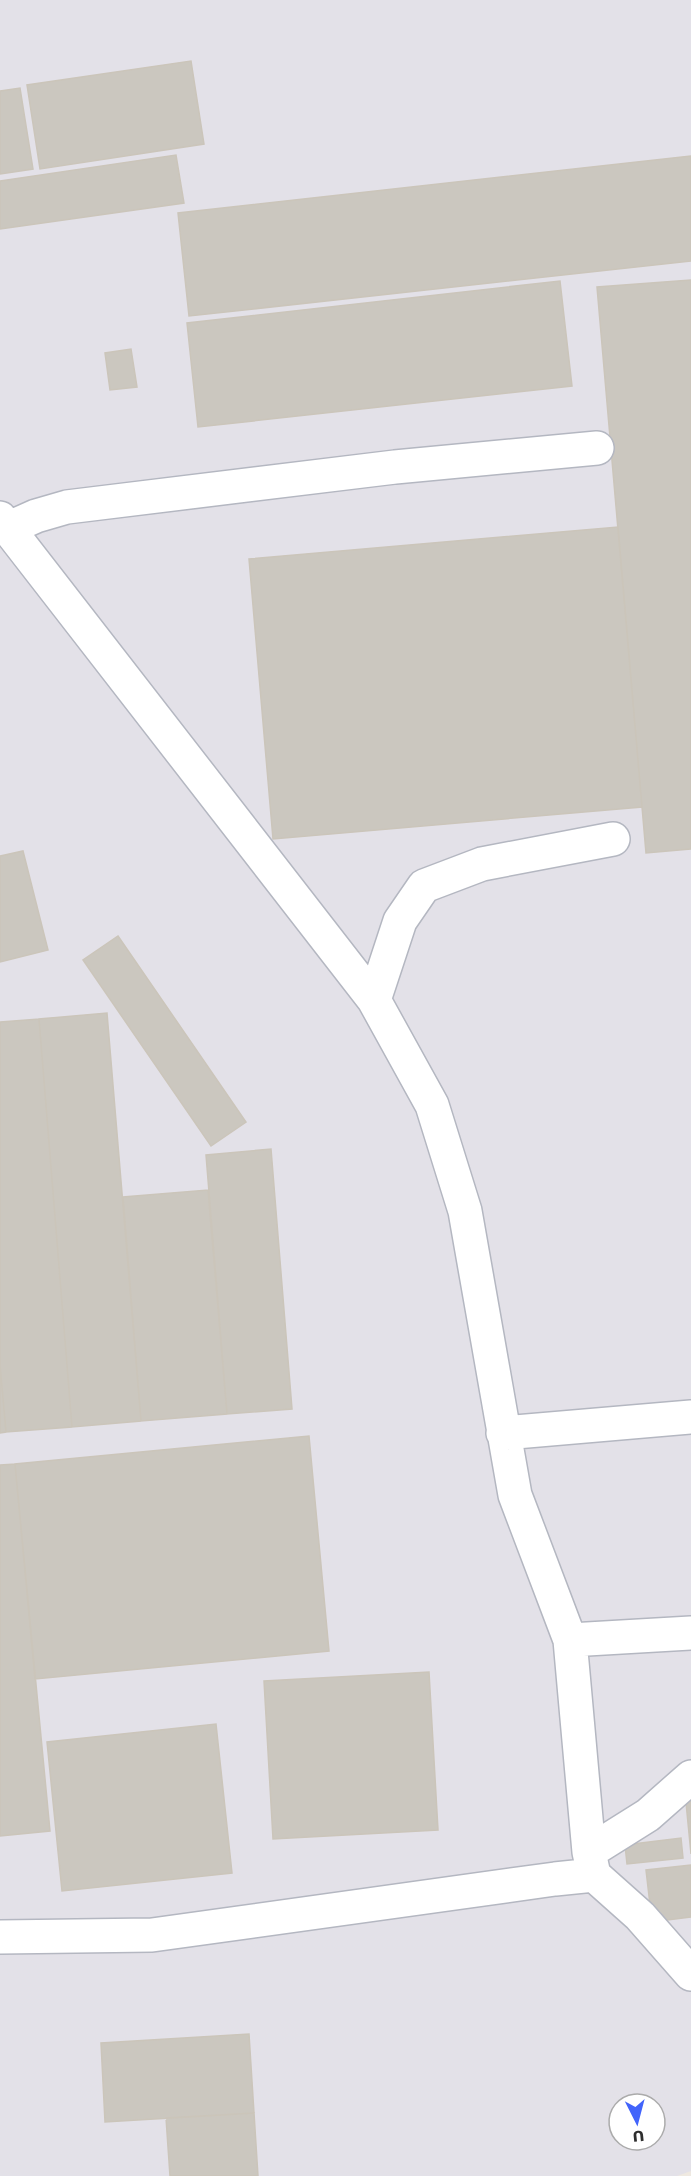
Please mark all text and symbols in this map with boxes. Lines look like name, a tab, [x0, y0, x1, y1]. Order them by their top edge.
north arrow	[607, 2092, 667, 2152]
text: U	[632, 2126, 645, 2146]

